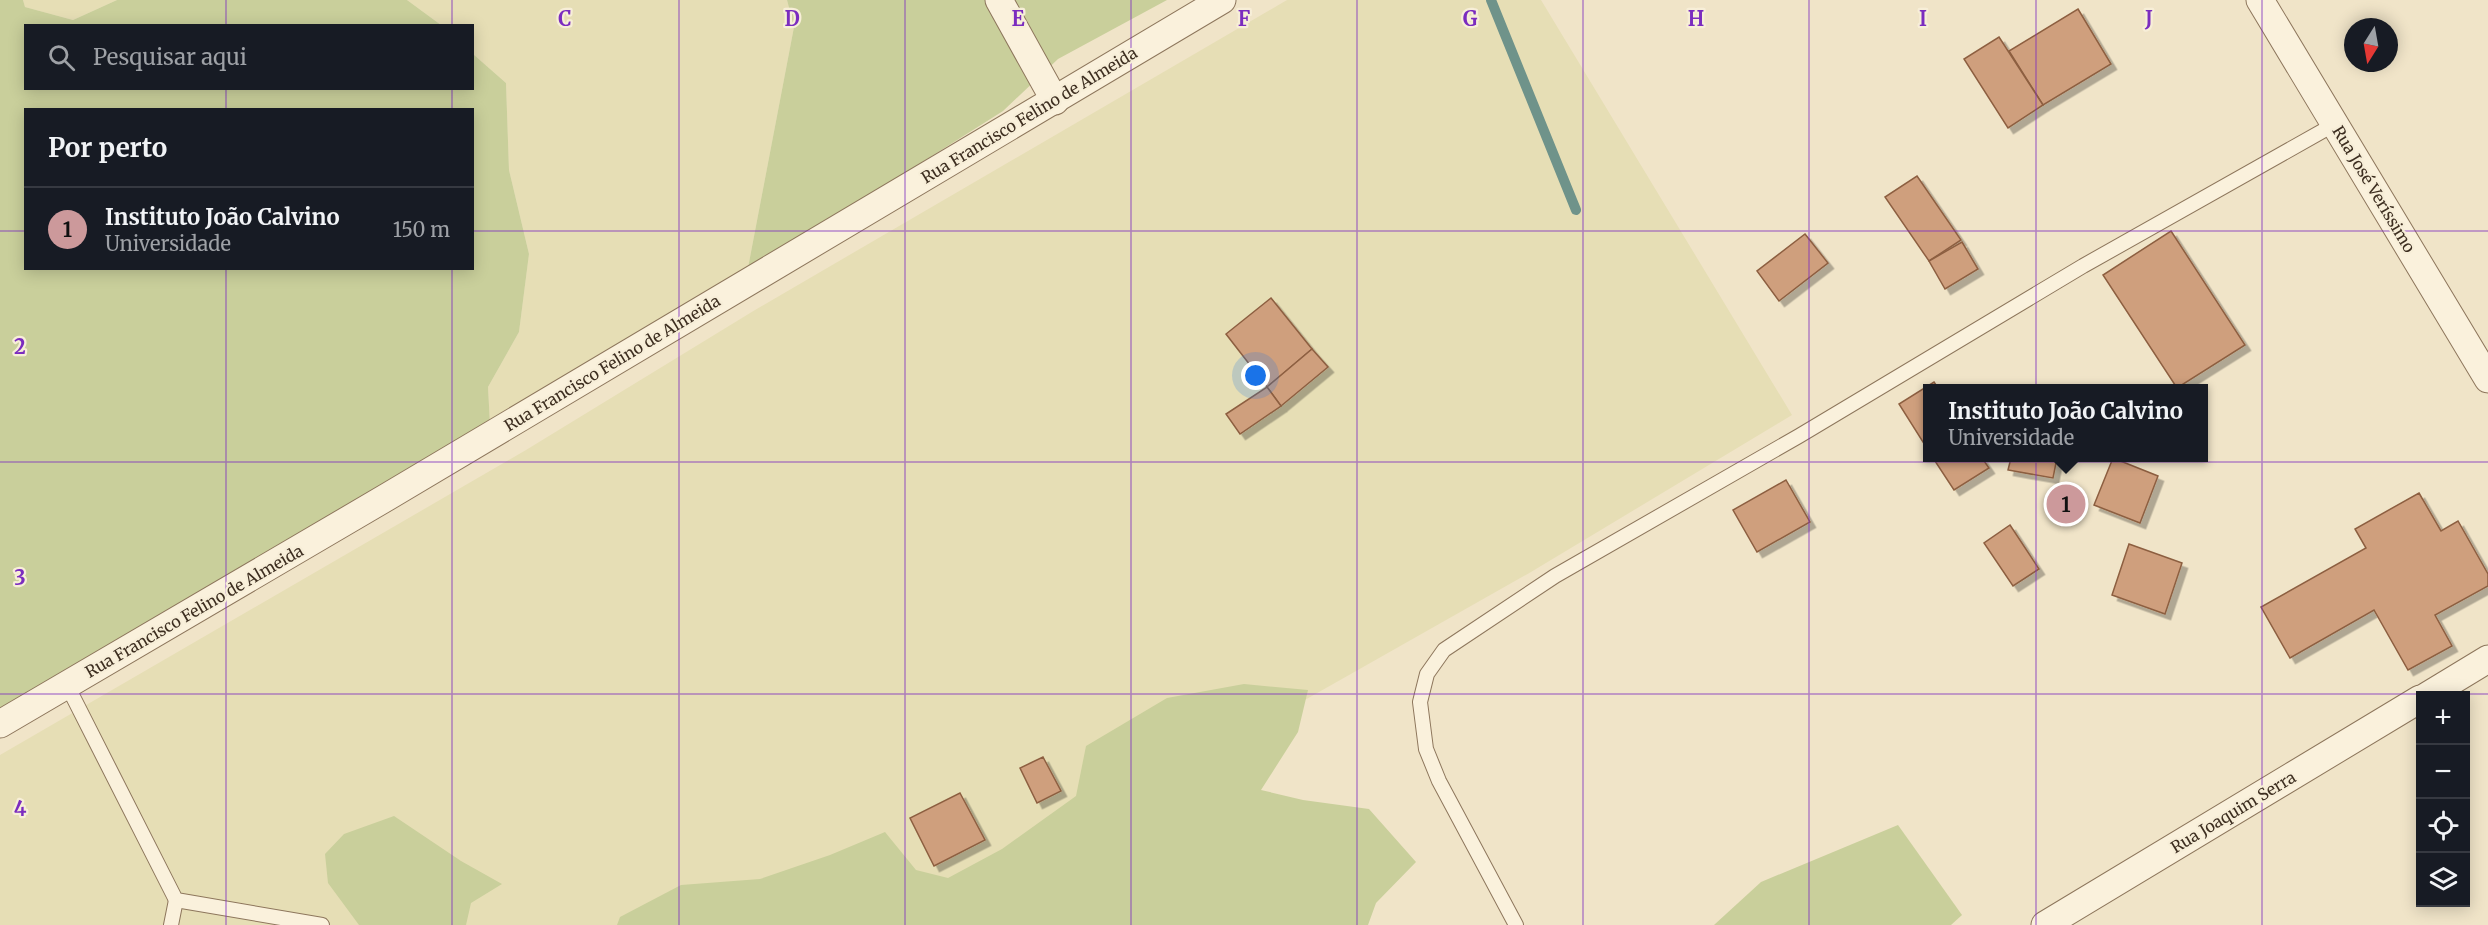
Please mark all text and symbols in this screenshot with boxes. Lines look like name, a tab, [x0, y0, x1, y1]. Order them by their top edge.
text: C	[558, 6, 572, 31]
text: D	[784, 6, 800, 31]
text: E	[1011, 6, 1025, 31]
text: F	[1238, 6, 1251, 31]
text: G	[1463, 6, 1478, 31]
text: H	[1688, 6, 1704, 31]
text: I	[1919, 6, 1927, 31]
text: J	[2144, 6, 2153, 31]
north arrow	[2344, 18, 2398, 72]
search box	[24, 24, 474, 90]
icon: search	[45, 41, 78, 74]
street label: Rua Francisco Felino de Almeida	[917, 42, 1141, 188]
text: Pesquisar aqui	[93, 43, 247, 71]
street label: Rua José Veríssimo	[2328, 122, 2420, 256]
text: Por perto	[48, 131, 167, 164]
text: Instituto João Calvino	[105, 203, 340, 231]
text: 1	[63, 217, 72, 242]
text: 150 m	[393, 217, 450, 242]
text: Universidade	[105, 231, 231, 256]
street label: Rua Francisco Felino de Almeida	[500, 290, 724, 436]
text: 2	[14, 334, 26, 359]
your location	[1241, 361, 1270, 390]
popup	[1923, 384, 2208, 462]
text: Instituto João Calvino	[1948, 397, 2183, 425]
text: Universidade	[1948, 425, 2074, 450]
pin: 1	[2046, 482, 2086, 526]
street label: Rua Francisco Felino de Almeida	[81, 540, 307, 682]
text: 3	[14, 565, 26, 590]
map controls	[2416, 691, 2470, 907]
button: +	[2416, 691, 2470, 745]
button: −	[2416, 745, 2470, 799]
street label: Rua Joaquim Serra	[2167, 767, 2299, 857]
text: 4	[14, 796, 27, 821]
button: locate	[2416, 799, 2470, 853]
button: layers	[2416, 853, 2470, 907]

